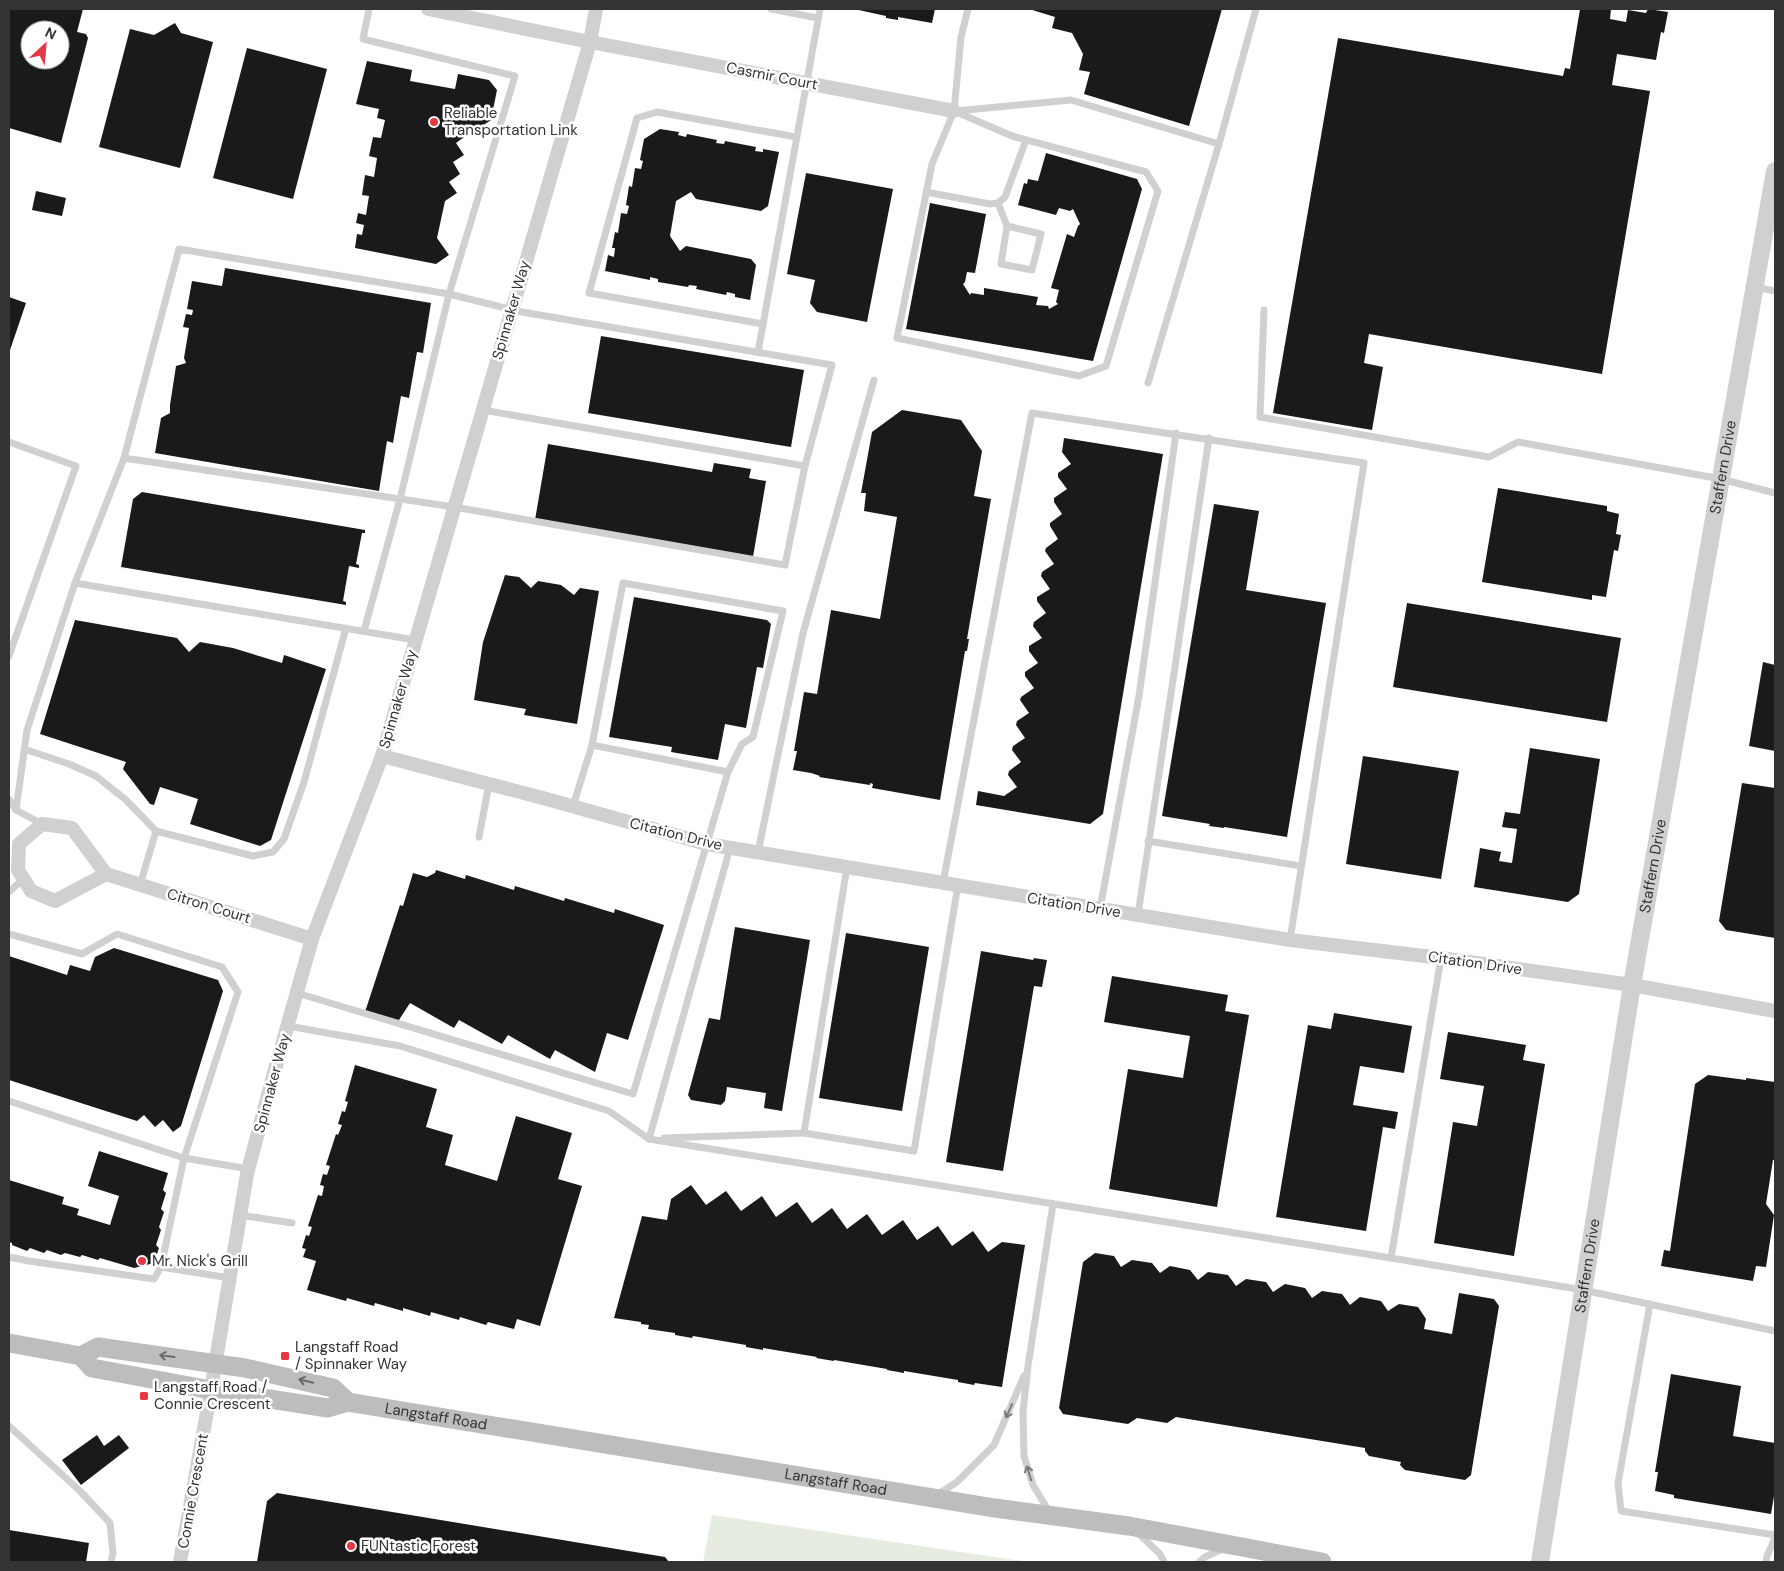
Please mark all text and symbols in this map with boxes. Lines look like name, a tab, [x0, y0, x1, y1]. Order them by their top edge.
north arrow	[20, 20, 70, 70]
text: N	[42, 23, 59, 44]
street label: Casmir Court	[725, 57, 819, 95]
place label: Reliable Transportation Link	[444, 103, 578, 140]
marker: Reliable Transportation Link	[428, 116, 440, 128]
street label: Spinnaker Way	[487, 257, 535, 362]
street label: Staffern Drive	[1705, 419, 1741, 516]
street label: Spinnaker Way	[374, 646, 422, 751]
street label: Citation Drive	[628, 813, 724, 855]
street label: Staffern Drive	[1635, 818, 1671, 915]
street label: Citron Court	[165, 884, 253, 928]
street label: Citation Drive	[1026, 888, 1122, 922]
street label: Citation Drive	[1427, 947, 1523, 979]
street label: Spinnaker Way	[249, 1030, 295, 1135]
street label: Staffern Drive	[1570, 1217, 1605, 1314]
place label: Mr. Nick's Grill	[152, 1251, 248, 1271]
marker: Mr. Nick's Grill	[136, 1255, 148, 1267]
place label: Langstaff Road / Spinnaker Way	[295, 1337, 408, 1374]
marker: Langstaff Road / Spinnaker Way	[279, 1350, 291, 1362]
one-way arrow	[160, 1351, 176, 1361]
one-way arrow	[298, 1376, 314, 1386]
place label: Langstaff Road / Connie Crescent	[154, 1377, 271, 1414]
marker: Langstaff Road / Connie Crescent	[138, 1390, 150, 1402]
street label: Langstaff Road	[383, 1398, 489, 1435]
one-way arrow	[1004, 1403, 1014, 1418]
street label: Connie Crescent	[173, 1432, 213, 1550]
street label: Langstaff Road	[783, 1464, 888, 1500]
one-way arrow	[1024, 1466, 1033, 1481]
place label: FUNtastic Forest	[361, 1536, 476, 1556]
marker: FUNtastic Forest	[345, 1540, 357, 1552]

